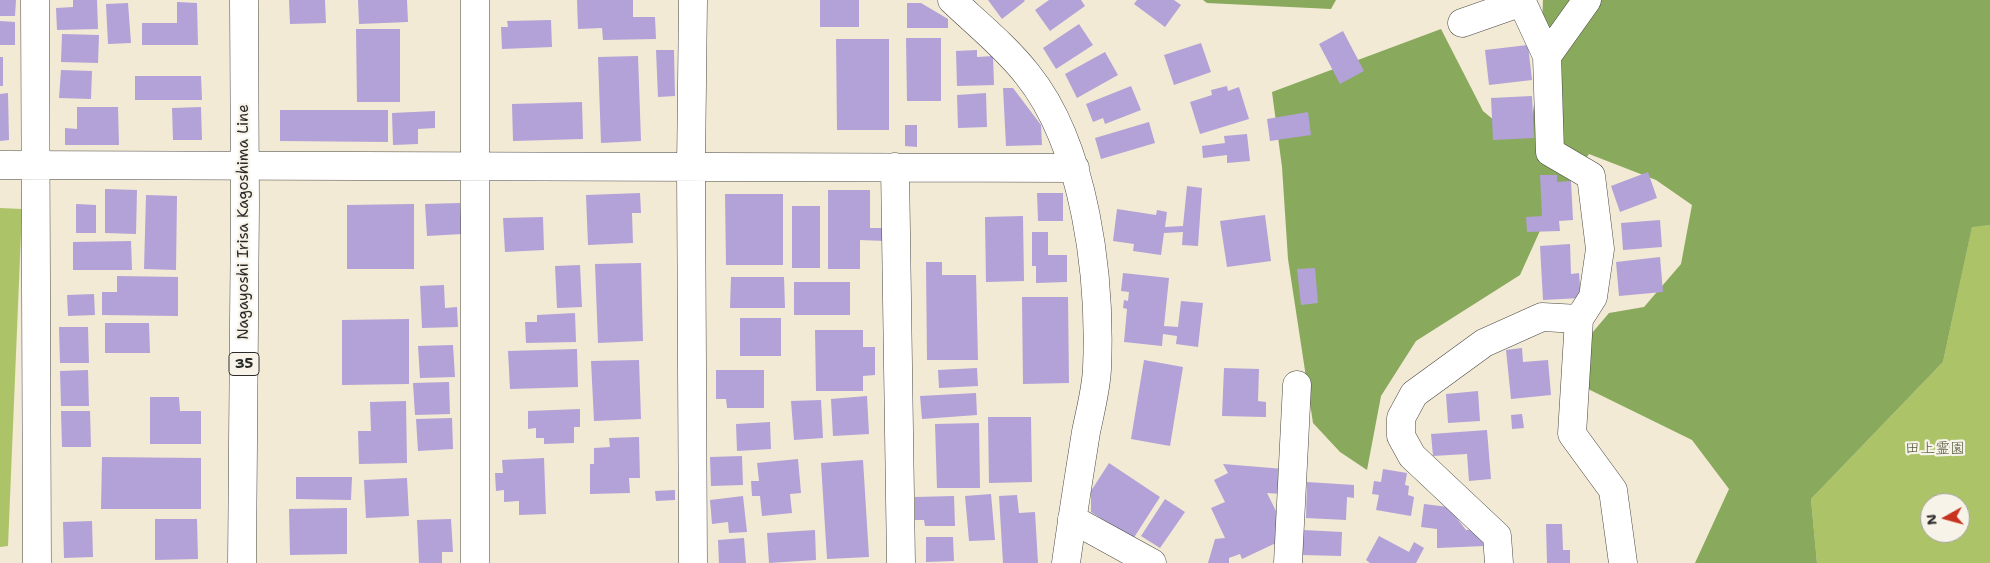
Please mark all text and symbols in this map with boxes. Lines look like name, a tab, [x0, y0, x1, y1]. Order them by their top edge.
street label: Nagayoshi Irisa Kagoshima Line	[235, 104, 253, 340]
road number: 35	[229, 352, 259, 376]
park label: 田上霊園	[1905, 440, 1965, 458]
north arrow	[1920, 493, 1970, 543]
text: N	[1921, 513, 1941, 526]

